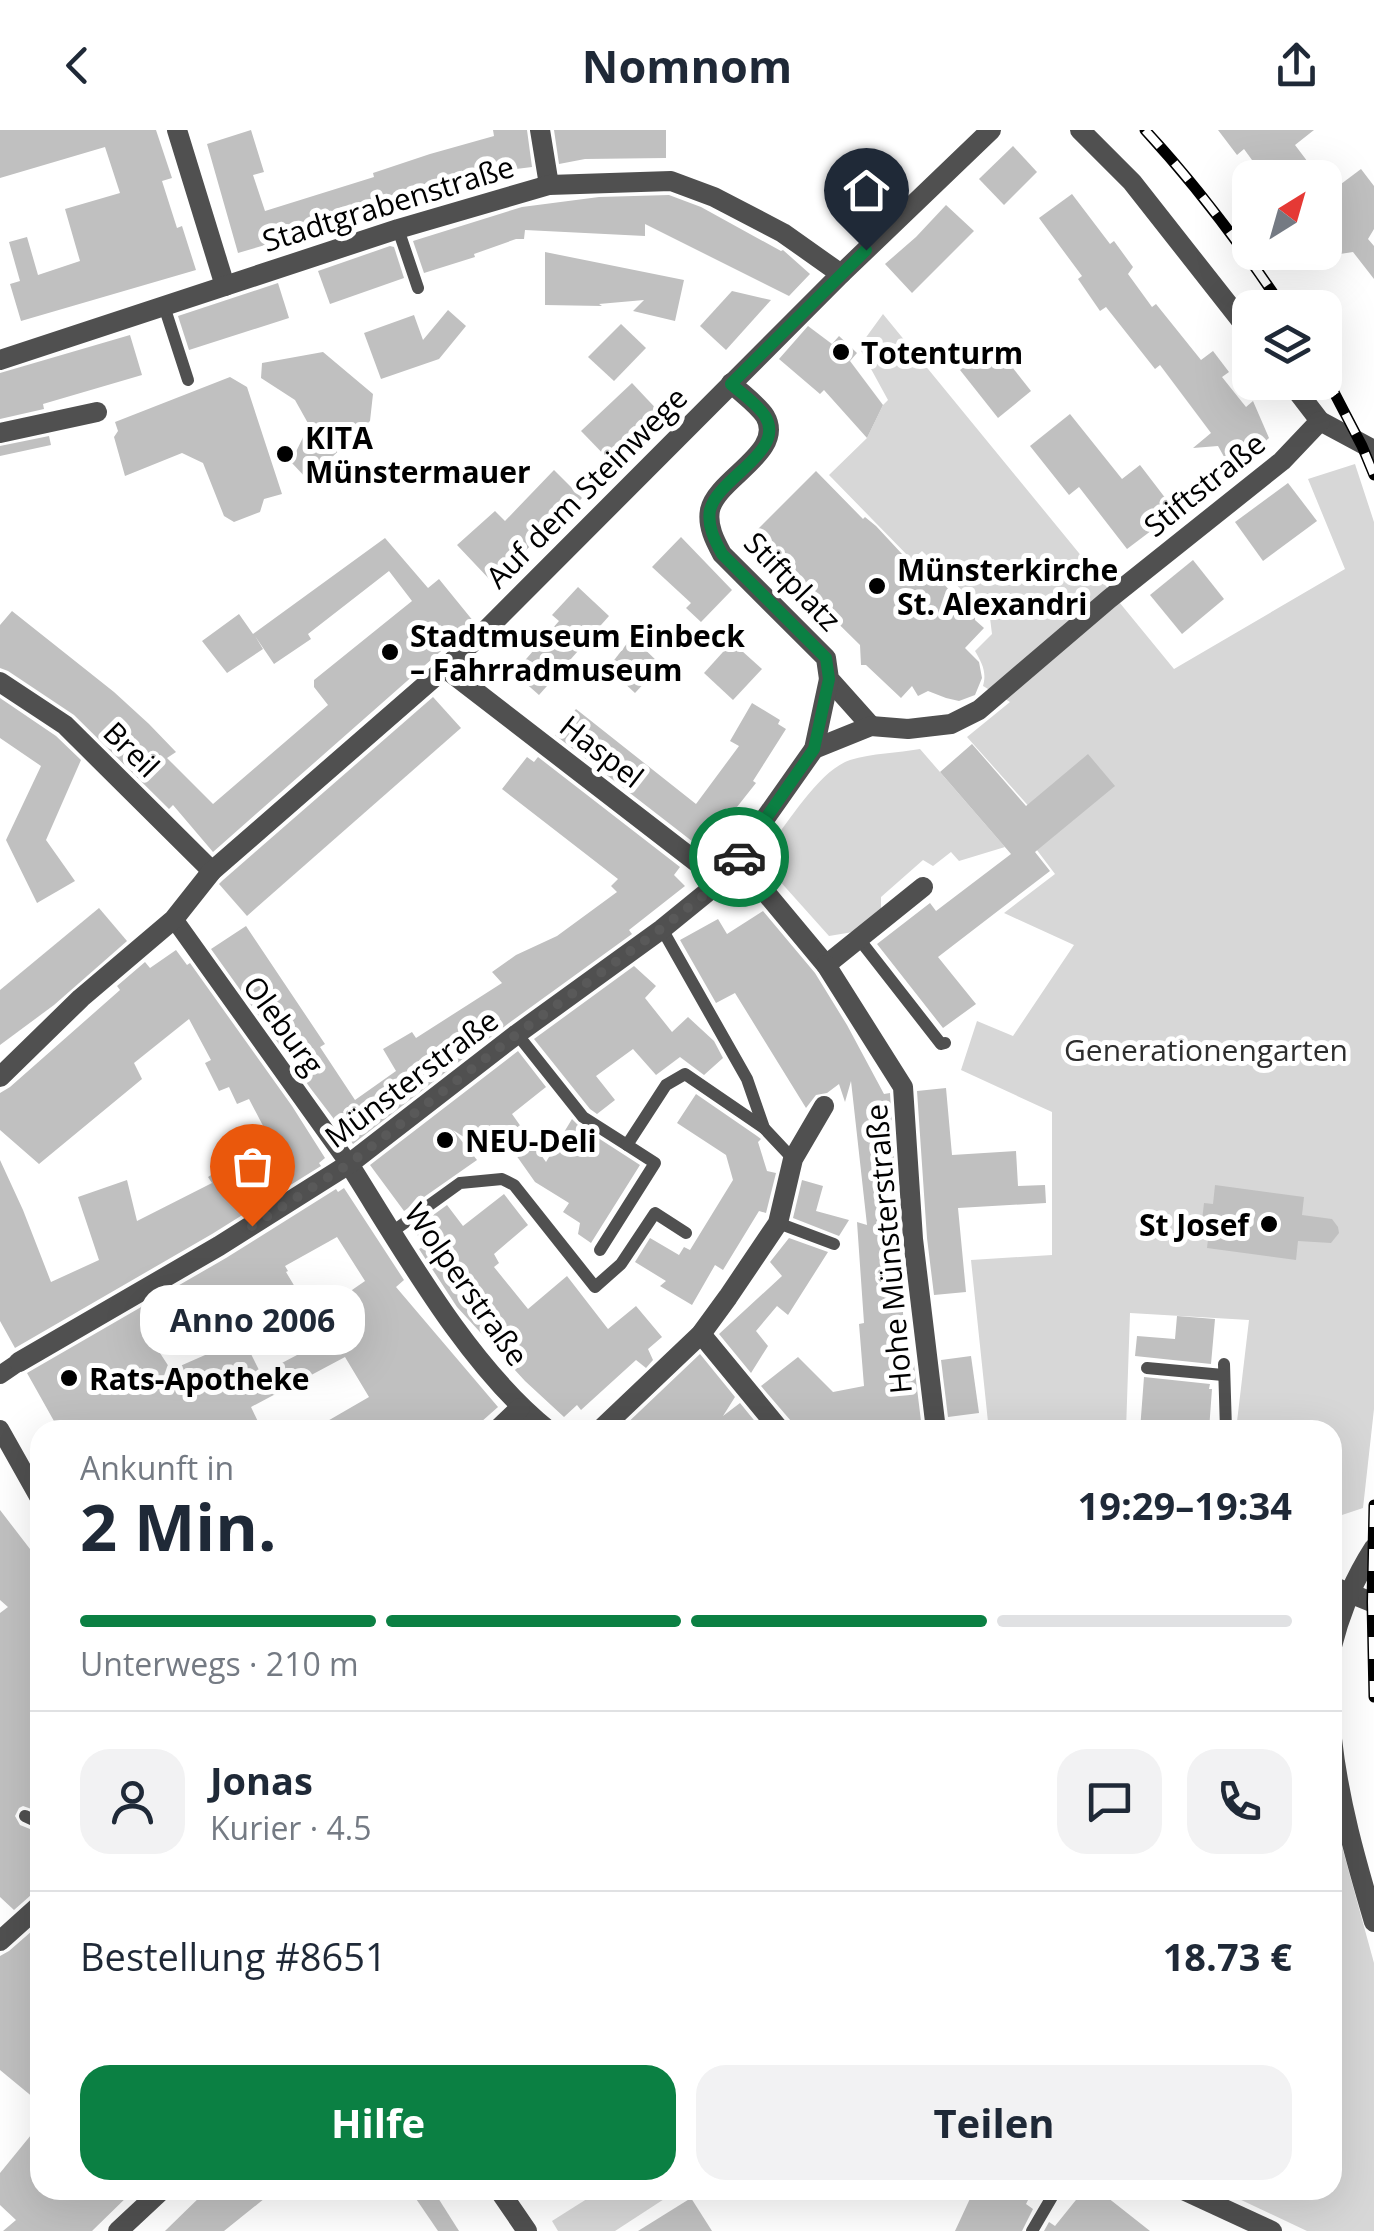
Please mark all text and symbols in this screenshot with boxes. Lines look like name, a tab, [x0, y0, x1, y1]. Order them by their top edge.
text: Nomnom	[582, 35, 792, 96]
icon: back	[50, 38, 105, 93]
icon: share	[1269, 38, 1324, 93]
street label: Stadtgrabenstraße	[257, 145, 519, 261]
pin	[824, 148, 909, 251]
north arrow	[1232, 160, 1342, 270]
map controls	[1232, 160, 1342, 400]
icon: home	[839, 163, 894, 218]
button: layers	[1232, 290, 1342, 400]
place label: Totenturm	[861, 332, 1023, 373]
marker: Totenturm	[830, 341, 852, 363]
street label: Auf dem Steinwege	[476, 377, 696, 597]
place label: KITA Münstermauer	[305, 417, 531, 492]
street label: Stiftstraße	[1135, 422, 1273, 546]
marker: KITA Münstermauer	[274, 443, 296, 465]
street label: Stiftplatz	[736, 523, 850, 639]
place label: Münsterkirche St. Alexandri	[897, 549, 1118, 624]
marker: Münsterkirche St. Alexandri	[866, 575, 888, 597]
place label: Stadtmuseum Einbeck – Fahrradmuseum	[410, 615, 745, 690]
marker: Stadtmuseum Einbeck – Fahrradmuseum	[379, 641, 401, 663]
street label: Haspel	[552, 705, 652, 797]
street label: Breil	[95, 712, 169, 786]
courier	[689, 807, 789, 907]
icon: car	[712, 830, 767, 885]
street label: Oleburg	[234, 967, 334, 1083]
street label: Münsterstraße	[316, 999, 506, 1157]
park label: Generationengarten	[1064, 1029, 1348, 1070]
street label: Hohe Münsterstraße	[855, 1103, 921, 1395]
place label: NEU-Deli	[465, 1120, 597, 1161]
pin	[210, 1124, 295, 1227]
marker: NEU-Deli	[434, 1129, 456, 1151]
icon: bag	[225, 1139, 280, 1194]
street label: Wolperstraße	[396, 1194, 538, 1374]
place label: St Josef	[1139, 1204, 1250, 1245]
marker: St Josef	[1258, 1213, 1280, 1235]
callout: Anno 2006	[140, 1286, 364, 1356]
text: Anno 2006	[170, 1298, 335, 1341]
place label: Rats-Apotheke	[89, 1358, 310, 1399]
marker: Rats-Apotheke	[58, 1367, 80, 1389]
text: Ankunft in	[80, 1446, 234, 1489]
text: 19:29–19:34	[1078, 1479, 1292, 1531]
text: 2 Min.	[80, 1482, 276, 1570]
text: Unterwegs · 210 m	[80, 1642, 359, 1685]
button: person	[80, 1749, 185, 1854]
button: chat	[1057, 1749, 1162, 1854]
button: phone	[1187, 1749, 1292, 1854]
text: Jonas	[210, 1754, 313, 1806]
text: Kurier · 4.5	[210, 1806, 371, 1849]
text: Bestellung #8651	[80, 1930, 387, 1982]
text: 18.73 €	[1163, 1930, 1292, 1982]
button: Hilfe	[80, 2065, 676, 2180]
button: Teilen	[696, 2065, 1292, 2180]

